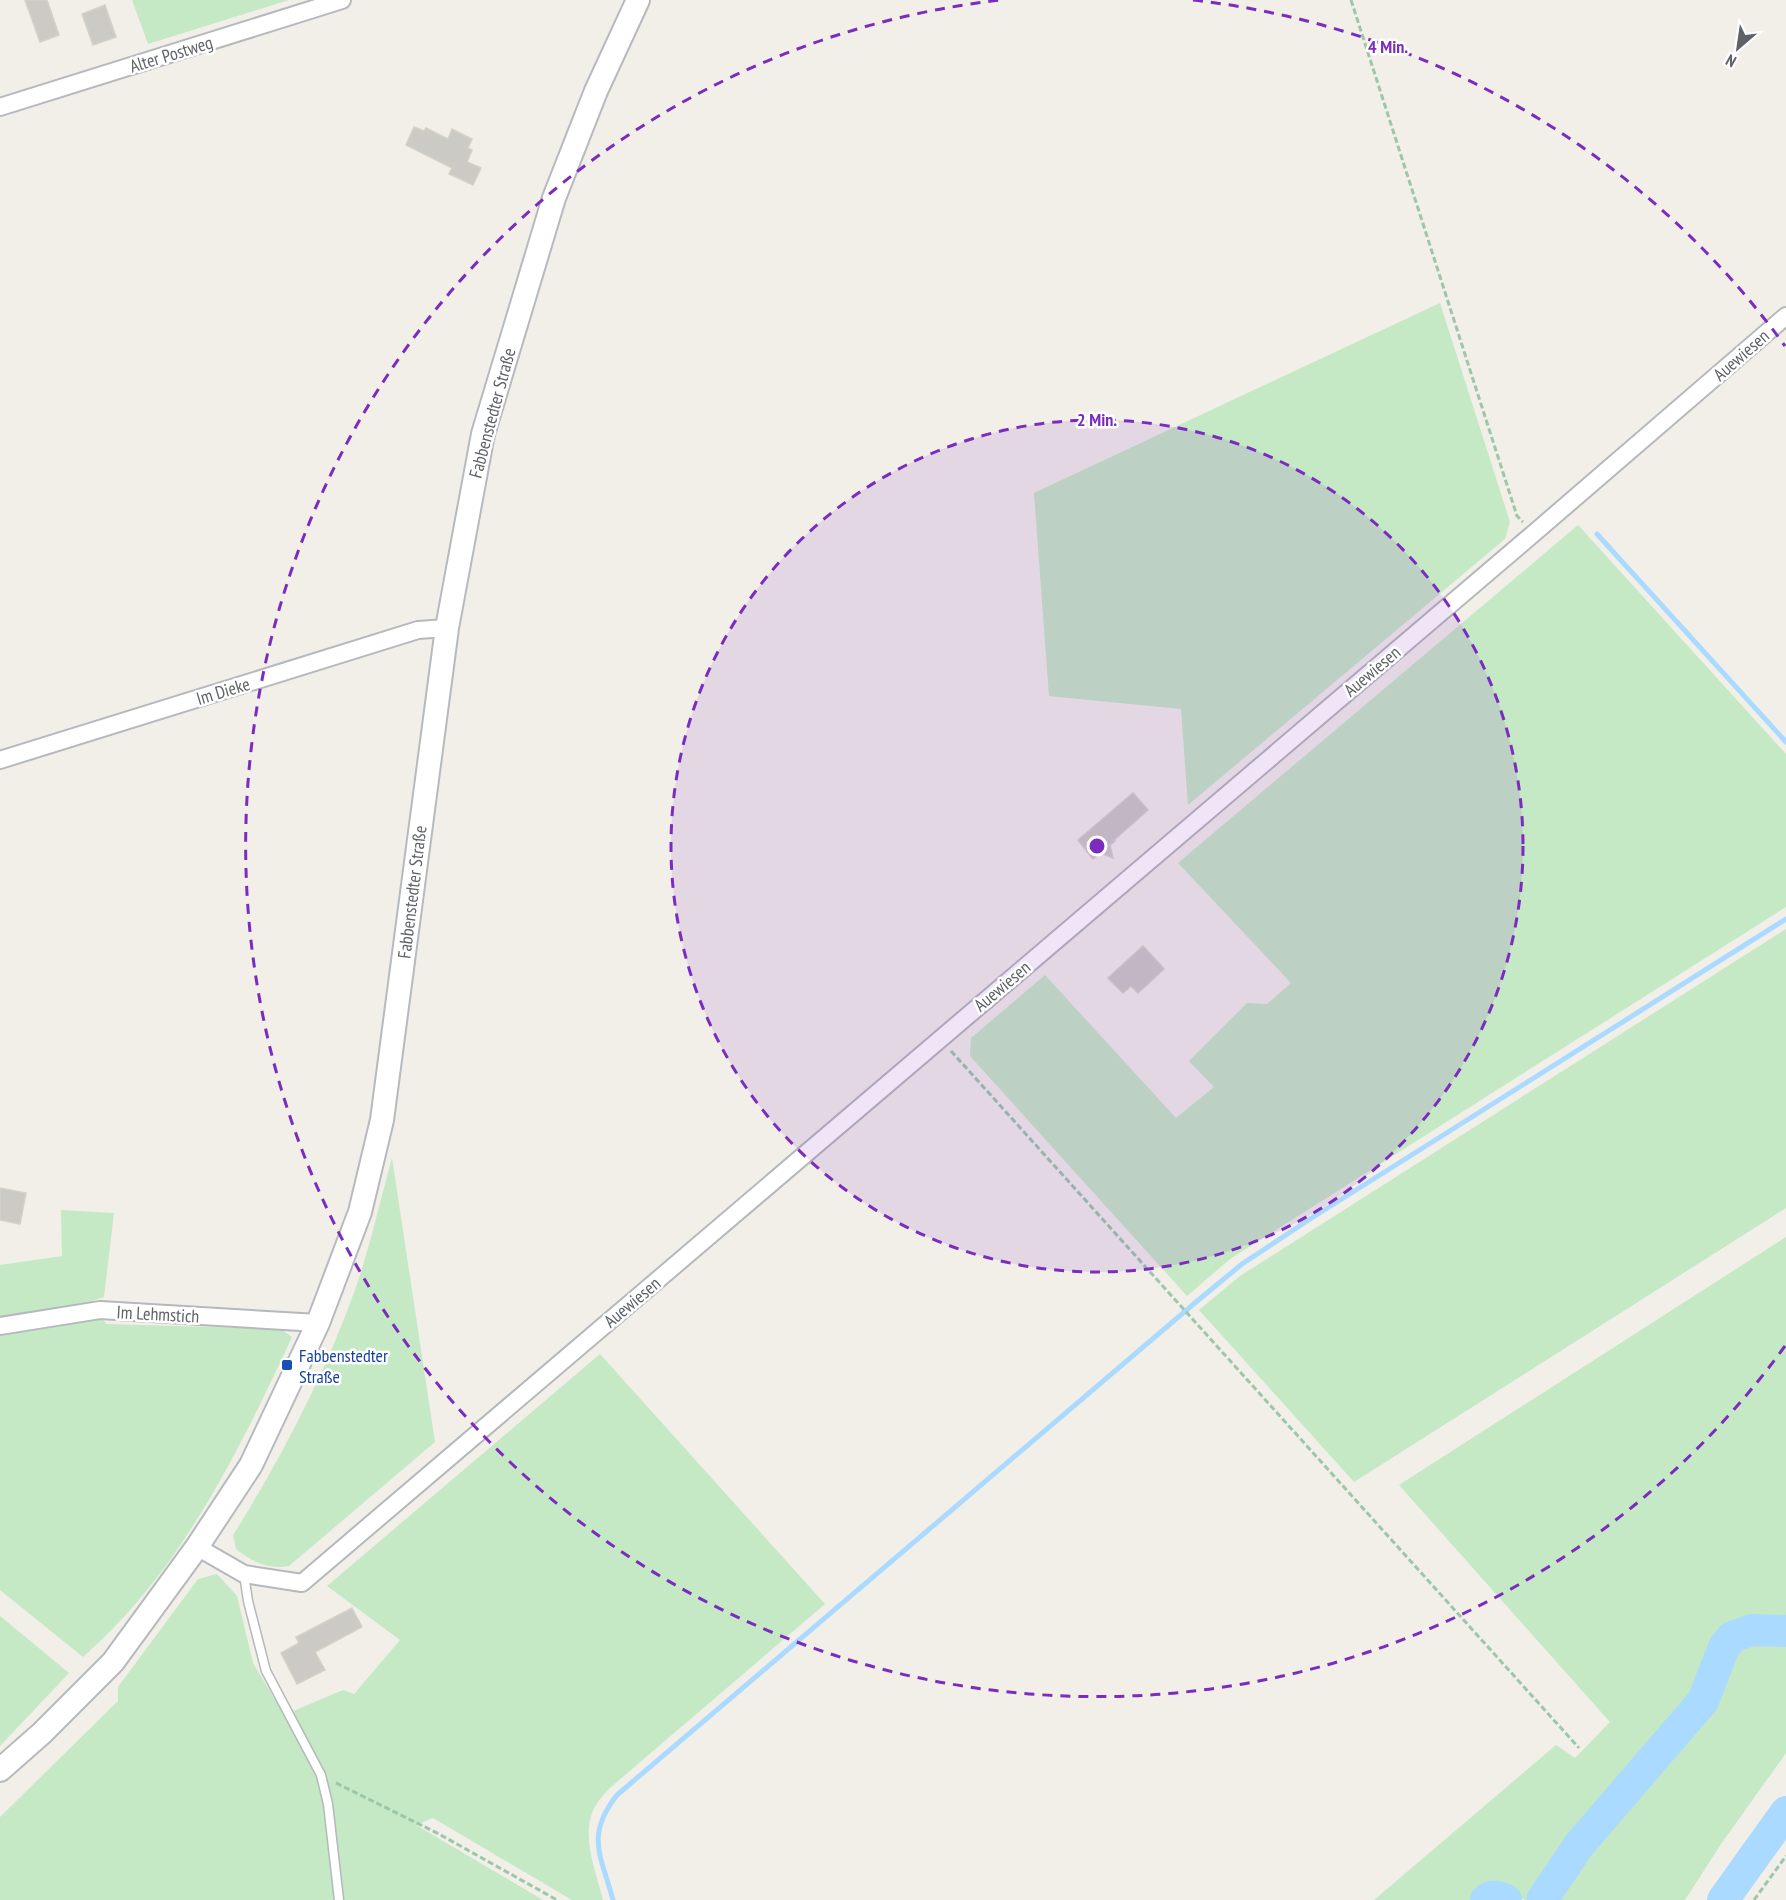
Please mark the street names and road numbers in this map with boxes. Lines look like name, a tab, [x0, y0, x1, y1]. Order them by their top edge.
street label: Alter Postweg	[127, 30, 215, 78]
street label: Auewiesen	[1708, 324, 1774, 386]
street label: Fabbenstedter Straße	[464, 345, 520, 481]
street label: Auewiesen	[1339, 641, 1405, 701]
street label: Im Dieke	[193, 672, 253, 710]
street label: Fabbenstedter Straße	[392, 824, 432, 960]
street label: Auewiesen	[969, 956, 1035, 1016]
street label: Auewiesen	[599, 1272, 665, 1332]
street label: Im Lehmstich	[116, 1300, 200, 1328]

